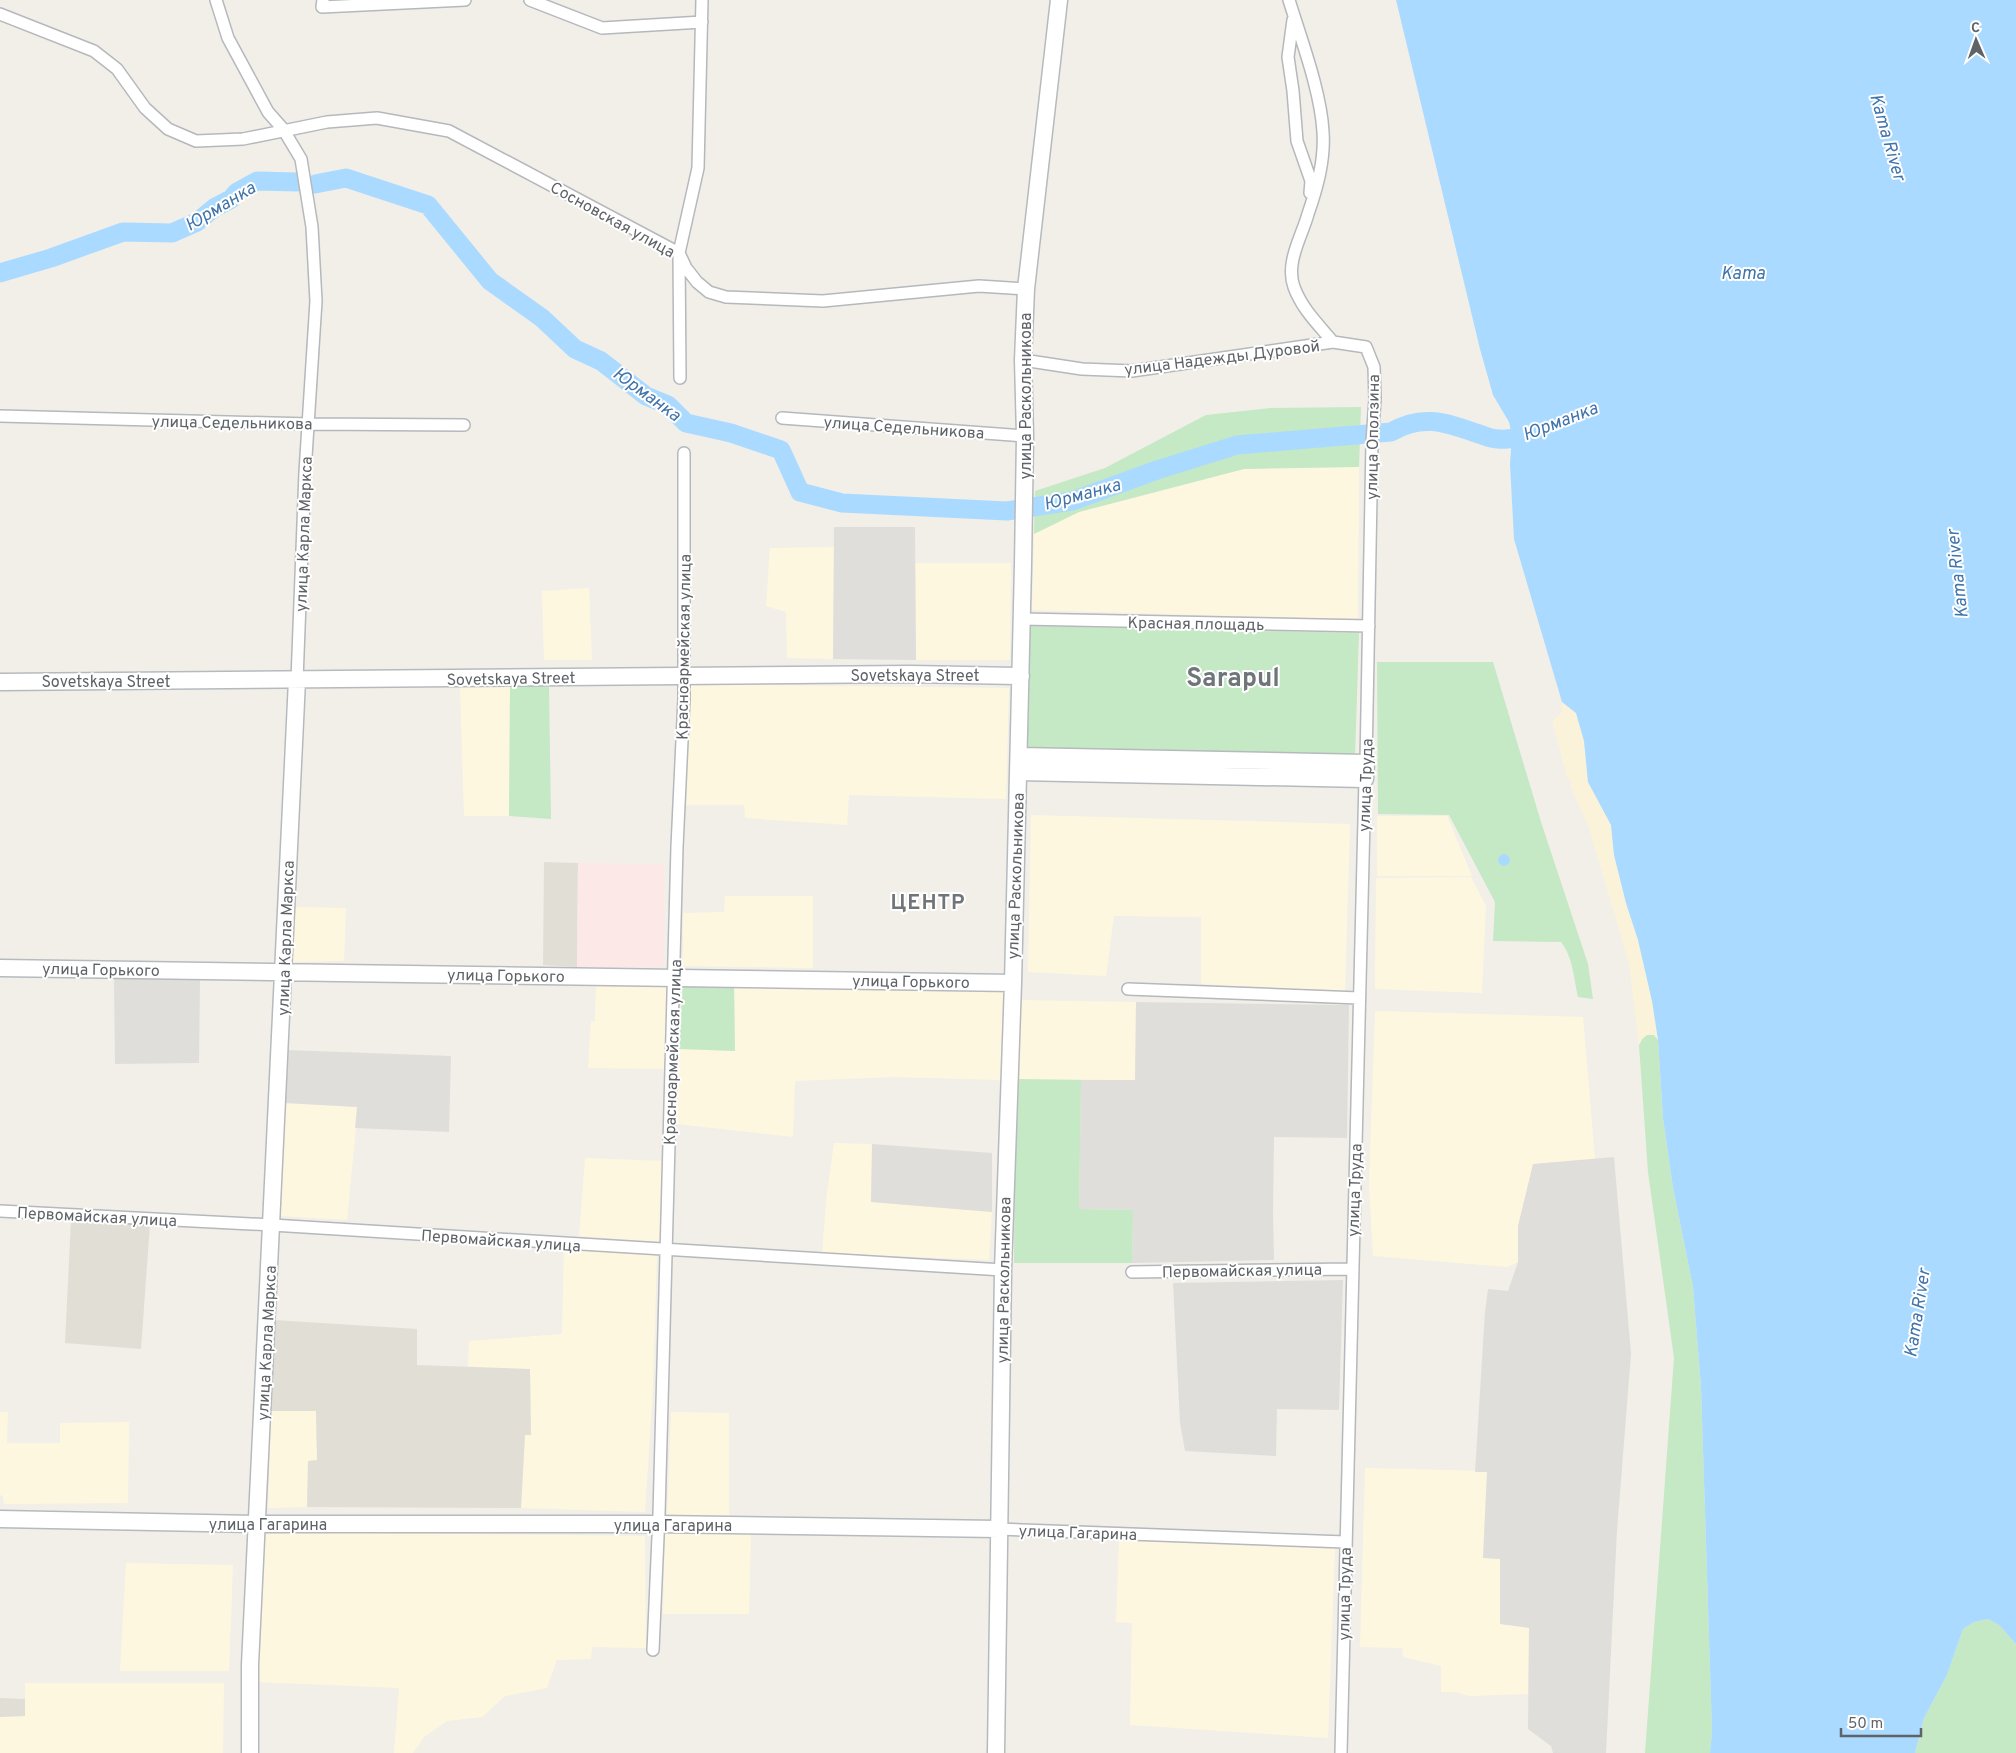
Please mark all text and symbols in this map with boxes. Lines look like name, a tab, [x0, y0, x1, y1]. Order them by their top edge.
north arrow	[1951, 15, 2001, 65]
text: С	[1971, 20, 1980, 37]
water label: Kama River	[1863, 91, 1911, 186]
water label: Юрманка	[181, 177, 261, 237]
street label: Сосновская улица	[546, 178, 678, 263]
water label: Kama	[1721, 263, 1766, 286]
street label: улица Раскольникова	[1017, 313, 1037, 479]
street label: улица Надежды Дуровой	[1123, 337, 1321, 381]
water label: Юрманка	[608, 363, 685, 428]
street label: улица Оползина	[1363, 374, 1385, 500]
water label: Юрманка	[1520, 397, 1602, 447]
street label: улица Седельникова	[151, 413, 313, 435]
street label: улица Седельникова	[823, 413, 985, 445]
street label: улица Карла Маркса	[292, 456, 318, 612]
water label: Юрманка	[1041, 474, 1124, 517]
water label: Kama River	[1942, 526, 1975, 619]
street label: Красноармейская улица	[673, 554, 697, 740]
street label: Красная площадь	[1127, 614, 1264, 636]
district label: Sarapul	[1186, 663, 1280, 696]
street label: Sovetskaya Street	[851, 667, 979, 687]
street label: Sovetskaya Street	[446, 669, 576, 691]
street label: Sovetskaya Street	[42, 673, 170, 693]
street label: улица Труда	[1355, 738, 1379, 832]
street label: улица Раскольникова	[1004, 792, 1030, 960]
street label: улица Карла Маркса	[274, 860, 300, 1016]
district label: ЦЕНТР	[891, 890, 965, 917]
street label: Красноармейская улица	[661, 959, 687, 1145]
street label: улица Горького	[42, 960, 160, 982]
street label: улица Горького	[447, 966, 565, 988]
street label: улица Горького	[852, 972, 970, 994]
street label: улица Труда	[1344, 1143, 1368, 1237]
street label: улица Раскольникова	[994, 1196, 1016, 1364]
street label: Первомайская улица	[16, 1204, 177, 1232]
street label: Первомайская улица	[420, 1226, 581, 1258]
street label: Первомайская улица	[1162, 1261, 1322, 1283]
street label: улица Карла Маркса	[254, 1265, 282, 1421]
water label: Kama River	[1900, 1265, 1937, 1359]
street label: улица Гагарина	[209, 1516, 327, 1536]
street label: улица Гагарина	[614, 1517, 732, 1537]
street label: улица Гагарина	[1018, 1522, 1137, 1546]
street label: улица Труда	[1335, 1547, 1357, 1641]
scale bar	[1841, 1706, 1921, 1738]
text: 50 m	[1848, 1715, 1883, 1734]

